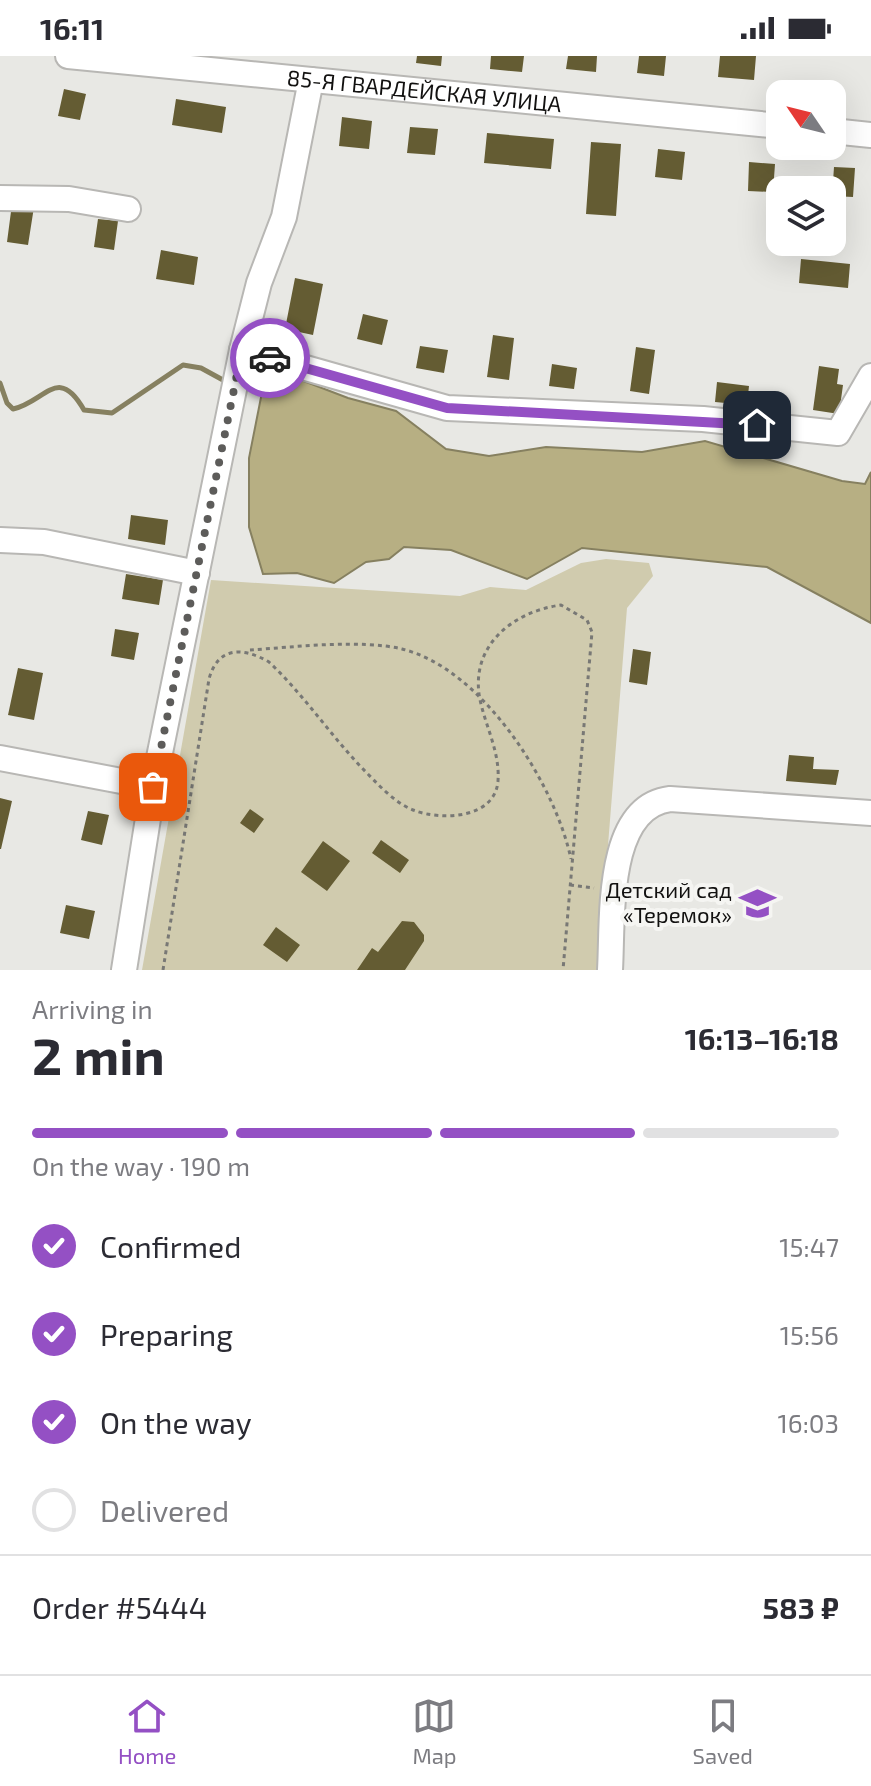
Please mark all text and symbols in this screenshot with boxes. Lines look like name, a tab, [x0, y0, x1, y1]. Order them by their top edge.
text: 16:11	[40, 10, 104, 46]
street label: 85-Я ГВАРДЕЙСКАЯ УЛИЦА	[286, 64, 563, 116]
north arrow	[766, 80, 846, 160]
map controls	[766, 80, 846, 256]
button: layers	[766, 176, 846, 256]
courier	[230, 318, 310, 398]
icon: car	[248, 336, 292, 380]
pin	[723, 391, 791, 459]
icon: home	[735, 403, 779, 447]
pin	[119, 753, 187, 821]
icon: bag	[131, 765, 175, 809]
place label: Детский сад «Теремок»	[605, 876, 732, 927]
school or university icon: Детский сад «Теремок»	[739, 884, 777, 922]
text: Arriving in	[32, 993, 153, 1024]
text: 16:13–16:18	[685, 1020, 839, 1056]
text: 2 min	[32, 1023, 165, 1085]
text: On the way · 190 m	[32, 1150, 250, 1181]
icon: check	[32, 1224, 76, 1268]
text: Confirmed	[100, 1228, 241, 1264]
text: 15:47	[779, 1231, 839, 1262]
icon: check	[32, 1312, 76, 1356]
text: Preparing	[100, 1316, 233, 1352]
text: 15:56	[780, 1319, 839, 1350]
icon: check	[32, 1400, 76, 1444]
text: On the way	[100, 1404, 252, 1440]
text: 16:03	[778, 1407, 839, 1438]
text: Delivered	[100, 1492, 229, 1528]
text: Order #5444	[32, 1589, 207, 1625]
text: 583 ₽	[763, 1589, 839, 1625]
tab: Home	[118, 1694, 176, 1768]
tab: Map	[412, 1694, 457, 1768]
tab: Saved	[693, 1694, 753, 1768]

